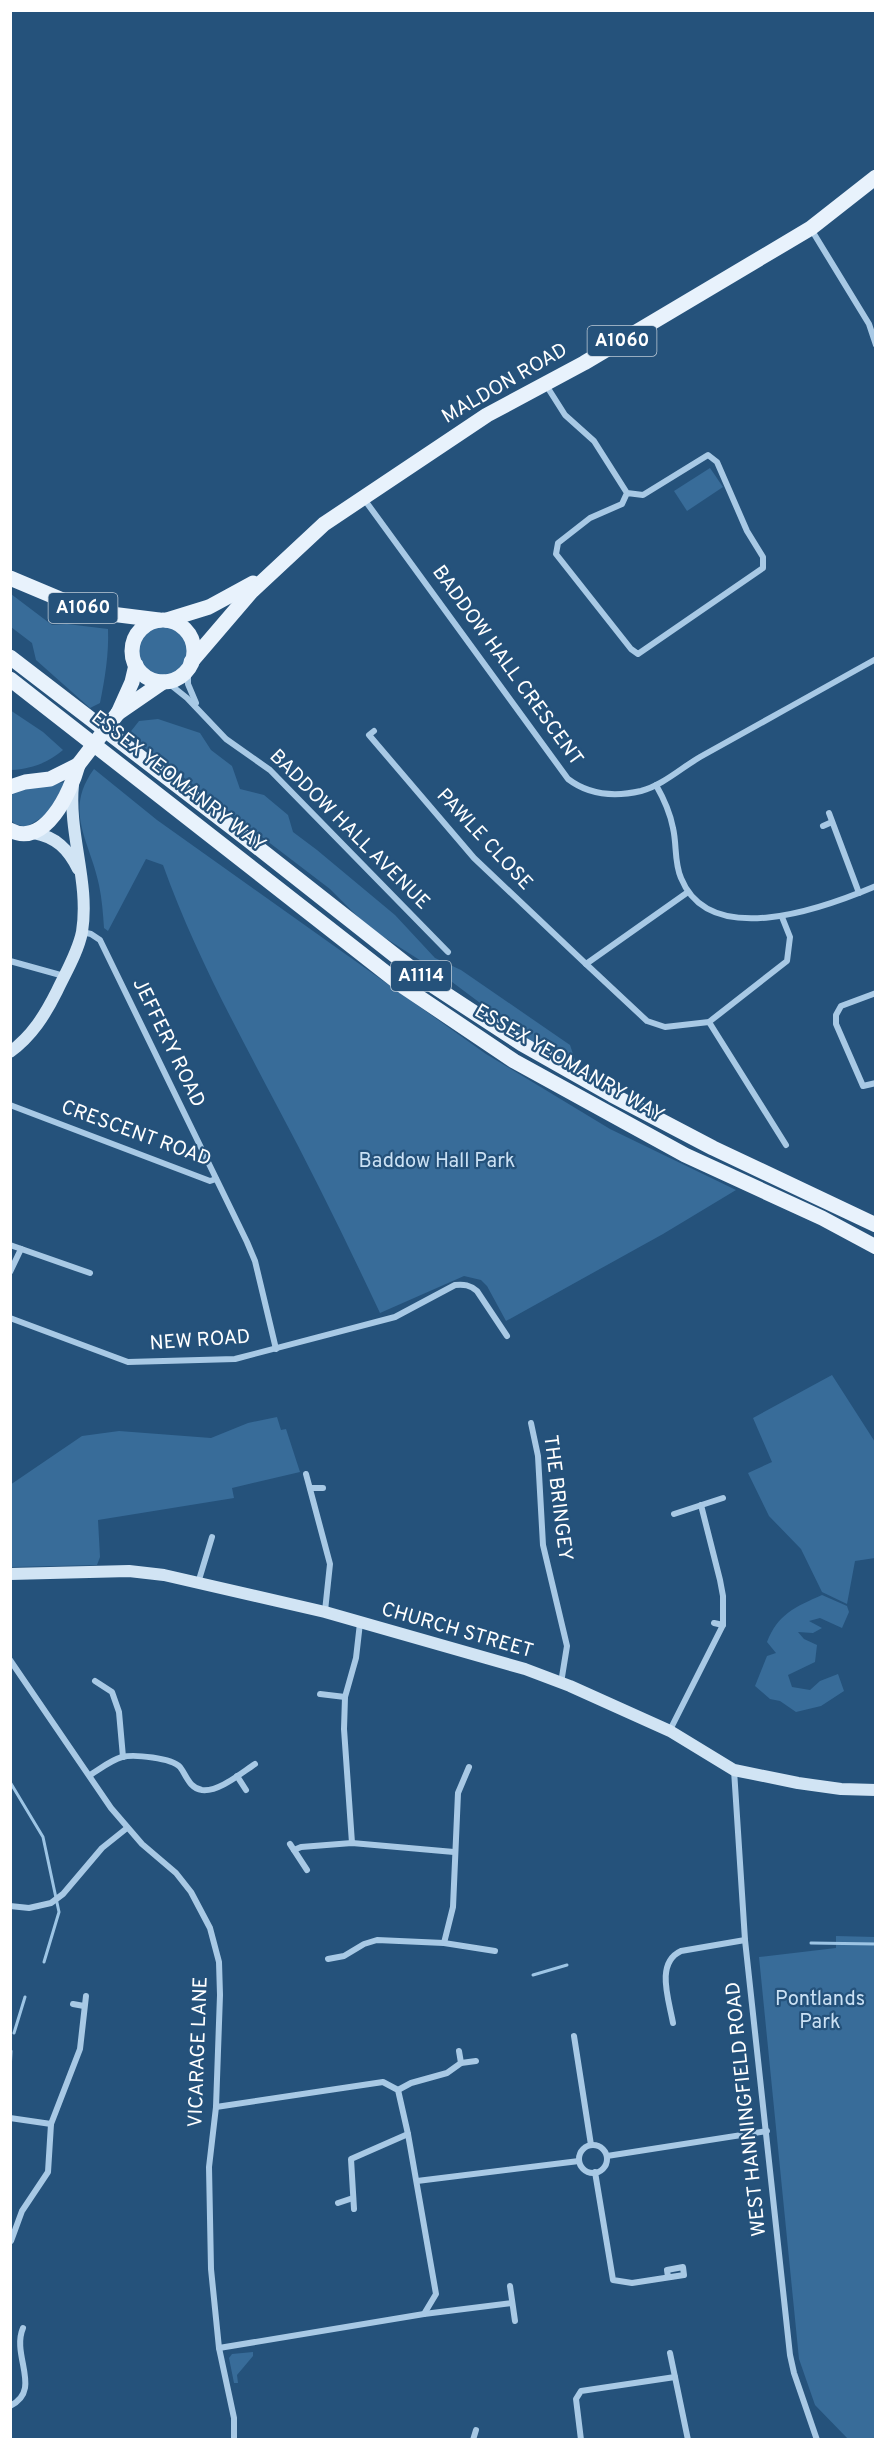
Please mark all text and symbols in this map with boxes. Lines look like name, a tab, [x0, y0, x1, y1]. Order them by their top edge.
road number: A1060	[588, 326, 656, 356]
street label: MALDON ROAD	[437, 338, 573, 430]
street label: BADDOW HALL CRESCENT	[425, 561, 589, 771]
road number: A1060	[48, 593, 118, 623]
street label: ESSEX YEOMANRY WAY	[85, 706, 271, 859]
street label: BADDOW HALL AVENUE	[263, 744, 435, 916]
street label: PAWLE CLOSE	[430, 784, 538, 896]
road number: A1114	[391, 961, 451, 991]
street label: JEFFERY ROAD	[125, 974, 211, 1112]
street label: ESSEX YEOMANRY WAY	[469, 999, 669, 1129]
street label: CRESCENT ROAD	[57, 1095, 215, 1173]
park label: Baddow Hall Park	[359, 1149, 515, 1175]
street label: NEW ROAD	[149, 1325, 251, 1357]
street label: THE BRINGEY	[536, 1434, 578, 1563]
street label: CHURCH STREET	[378, 1597, 536, 1665]
street label: VICARAGE LANE	[183, 1976, 215, 2128]
street label: WEST HANNINGFIELD ROAD	[721, 1980, 773, 2238]
park label: Pontlands Park	[775, 1987, 865, 2036]

